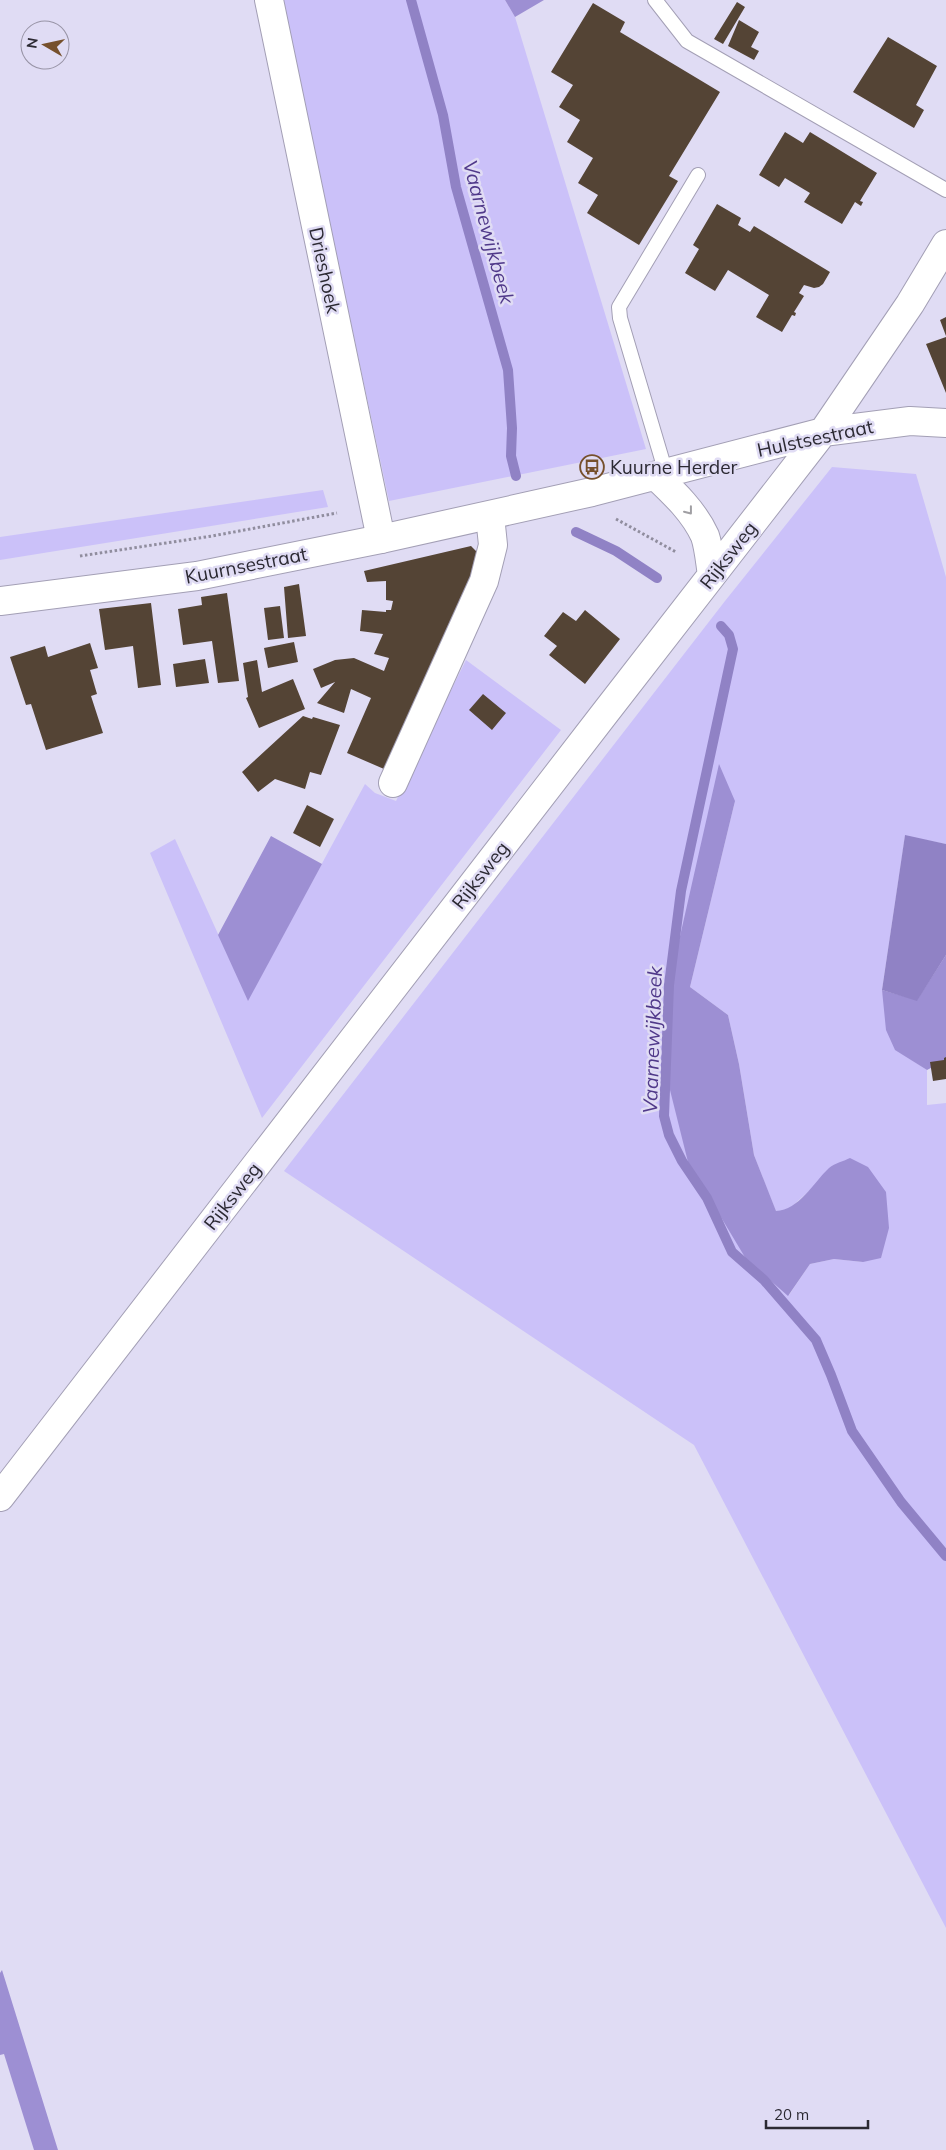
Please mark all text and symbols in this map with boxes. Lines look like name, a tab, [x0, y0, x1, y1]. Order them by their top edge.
north arrow	[20, 20, 70, 70]
text: N	[22, 36, 42, 50]
water label: Vaarnewijkbeek	[458, 157, 520, 307]
street label: Drieshoek	[304, 225, 346, 315]
street label: Hulstsestraat	[755, 414, 876, 462]
bus stop icon: Kuurne Herder	[579, 454, 605, 480]
place label: Kuurne Herder	[610, 455, 738, 479]
one-way arrow	[684, 505, 692, 514]
street label: Rijksweg	[694, 516, 762, 594]
street label: Kuurnsestraat	[183, 541, 309, 589]
street label: Rijksweg	[446, 836, 514, 914]
water label: Vaarnewijkbeek	[637, 965, 667, 1114]
street label: Rijksweg	[198, 1157, 266, 1235]
scale bar	[766, 2098, 868, 2130]
text: 20 m	[774, 2105, 809, 2124]

